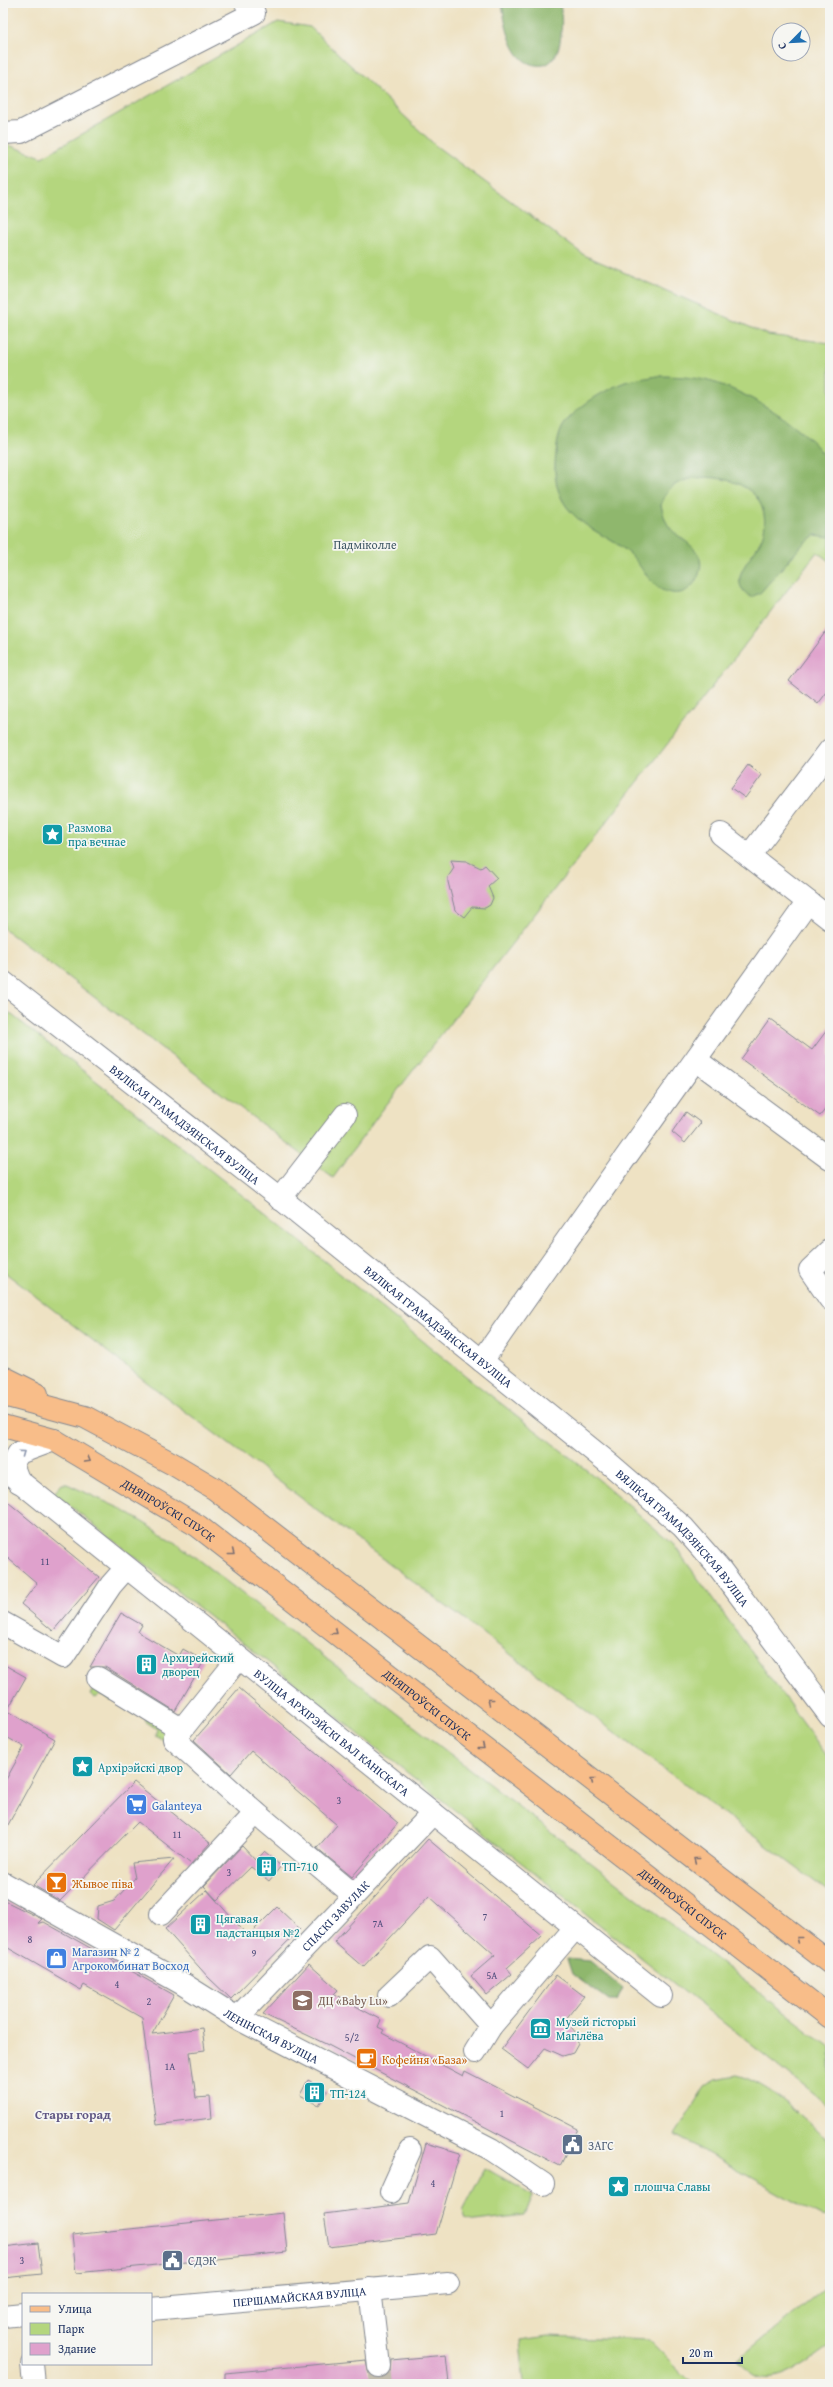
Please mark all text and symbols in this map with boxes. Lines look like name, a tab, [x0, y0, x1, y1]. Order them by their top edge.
north arrow	[771, 22, 811, 62]
text: С	[773, 40, 790, 52]
park label: Падміколле	[333, 536, 397, 553]
place label: Размова пра вечнае	[68, 819, 126, 850]
place icon: Размова пра вечнае	[40, 821, 66, 847]
street label: ВЯЛІКАЯ ГРАМАДЗЯНСКАЯ ВУЛІЦА	[107, 1060, 264, 1188]
street label: ВЯЛІКАЯ ГРАМАДЗЯНСКАЯ ВУЛІЦА	[361, 1261, 517, 1391]
one-way arrow	[18, 1451, 25, 1458]
one-way arrow	[84, 1455, 91, 1462]
street label: ВЯЛІКАЯ ГРАМАДЗЯНСКАЯ ВУЛІЦА	[613, 1465, 754, 1610]
street label: ДНЯПРОЎСКІ СПУСК	[118, 1473, 220, 1545]
one-way arrow	[228, 1548, 235, 1555]
house number: 11	[40, 1554, 50, 1569]
one-way arrow	[330, 1628, 337, 1635]
place label: Архирейский дворец	[162, 1649, 234, 1680]
building icon: Архирейский дворец	[134, 1651, 160, 1677]
street label: ДНЯПРОЎСКІ СПУСК	[379, 1664, 475, 1744]
street label: ВУЛІЦА АРХІРЭЙСКІ ВАЛ КАНІСКАГА	[251, 1665, 414, 1800]
one-way arrow	[488, 1699, 495, 1706]
one-way arrow	[477, 1742, 484, 1749]
place icon: Архірэйскі двор	[70, 1754, 96, 1780]
place label: Архірэйскі двор	[98, 1759, 184, 1776]
one-way arrow	[591, 1778, 598, 1785]
supermarket icon: Galanteya	[123, 1792, 149, 1818]
house number: 3	[337, 1793, 342, 1808]
place label: Galanteya	[152, 1797, 202, 1814]
house number: 11	[172, 1827, 182, 1842]
building icon: ТП-710	[253, 1853, 279, 1879]
one-way arrow	[694, 1857, 701, 1864]
place label: ТП-710	[282, 1858, 318, 1875]
street label: ДНЯПРОЎСКІ СПУСК	[635, 1863, 731, 1943]
house number: 3	[227, 1865, 232, 1880]
bar icon: Жывое піва	[43, 1870, 69, 1896]
place label: Жывое піва	[71, 1875, 133, 1892]
street label: СПАСКІ ЗАВУЛАК	[297, 1876, 373, 1954]
house number: 7	[483, 1909, 488, 1924]
place label: Цягавая падстанцыя №2	[216, 1910, 300, 1941]
building icon: Цягавая падстанцыя №2	[187, 1912, 213, 1938]
house number: 7А	[373, 1916, 383, 1931]
house number: 8	[28, 1932, 33, 1947]
one-way arrow	[797, 1937, 804, 1944]
place label: Магазин № 2 Агрокомбинат Восход	[72, 1943, 190, 1974]
shop icon: Магазин № 2 Агрокомбинат Восход	[44, 1945, 70, 1971]
house number: 9	[252, 1946, 257, 1961]
house number: 5А	[487, 1968, 497, 1983]
house number: 4	[115, 1977, 120, 1992]
school or university icon: ДЦ «Baby Lu»	[289, 1987, 315, 2013]
place label: ДЦ «Baby Lu»	[317, 1992, 388, 2009]
house number: 2	[147, 1994, 152, 2009]
street label: ЛЕНІНСКАЯ ВУЛІЦА	[221, 2004, 323, 2068]
place label: Музей гісторыі Магілёва	[556, 2013, 637, 2044]
museum icon: Музей гісторыі Магілёва	[527, 2015, 553, 2041]
house number: 5/2	[345, 2030, 359, 2045]
cafe icon: Кофейня «База»	[353, 2046, 379, 2072]
place label: Кофейня «База»	[382, 2051, 467, 2068]
house number: 1А	[165, 2059, 175, 2074]
building icon: ТП-124	[301, 2080, 327, 2106]
place label: ТП-124	[330, 2085, 366, 2102]
district label: Стары горад	[35, 2105, 111, 2124]
house number: 1	[500, 2106, 505, 2121]
public building icon: ЗАГС	[559, 2132, 585, 2158]
place label: ЗАГС	[588, 2137, 614, 2154]
place icon: плошча Славы	[606, 2173, 632, 2199]
house number: 4	[431, 2176, 436, 2191]
place label: плошча Славы	[634, 2178, 711, 2195]
public building icon: СДЭК	[160, 2247, 186, 2273]
place label: СДЭК	[188, 2252, 217, 2269]
house number: 3	[20, 2253, 25, 2268]
street label: ПЕРШАМАЙСКАЯ ВУЛІЦА	[232, 2282, 368, 2310]
legend	[22, 2293, 152, 2365]
text: Улица	[58, 2300, 92, 2317]
text: Парк	[58, 2320, 85, 2337]
scale bar	[683, 2339, 742, 2365]
text: Здание	[58, 2340, 97, 2357]
text: 20 m	[689, 2344, 713, 2361]

